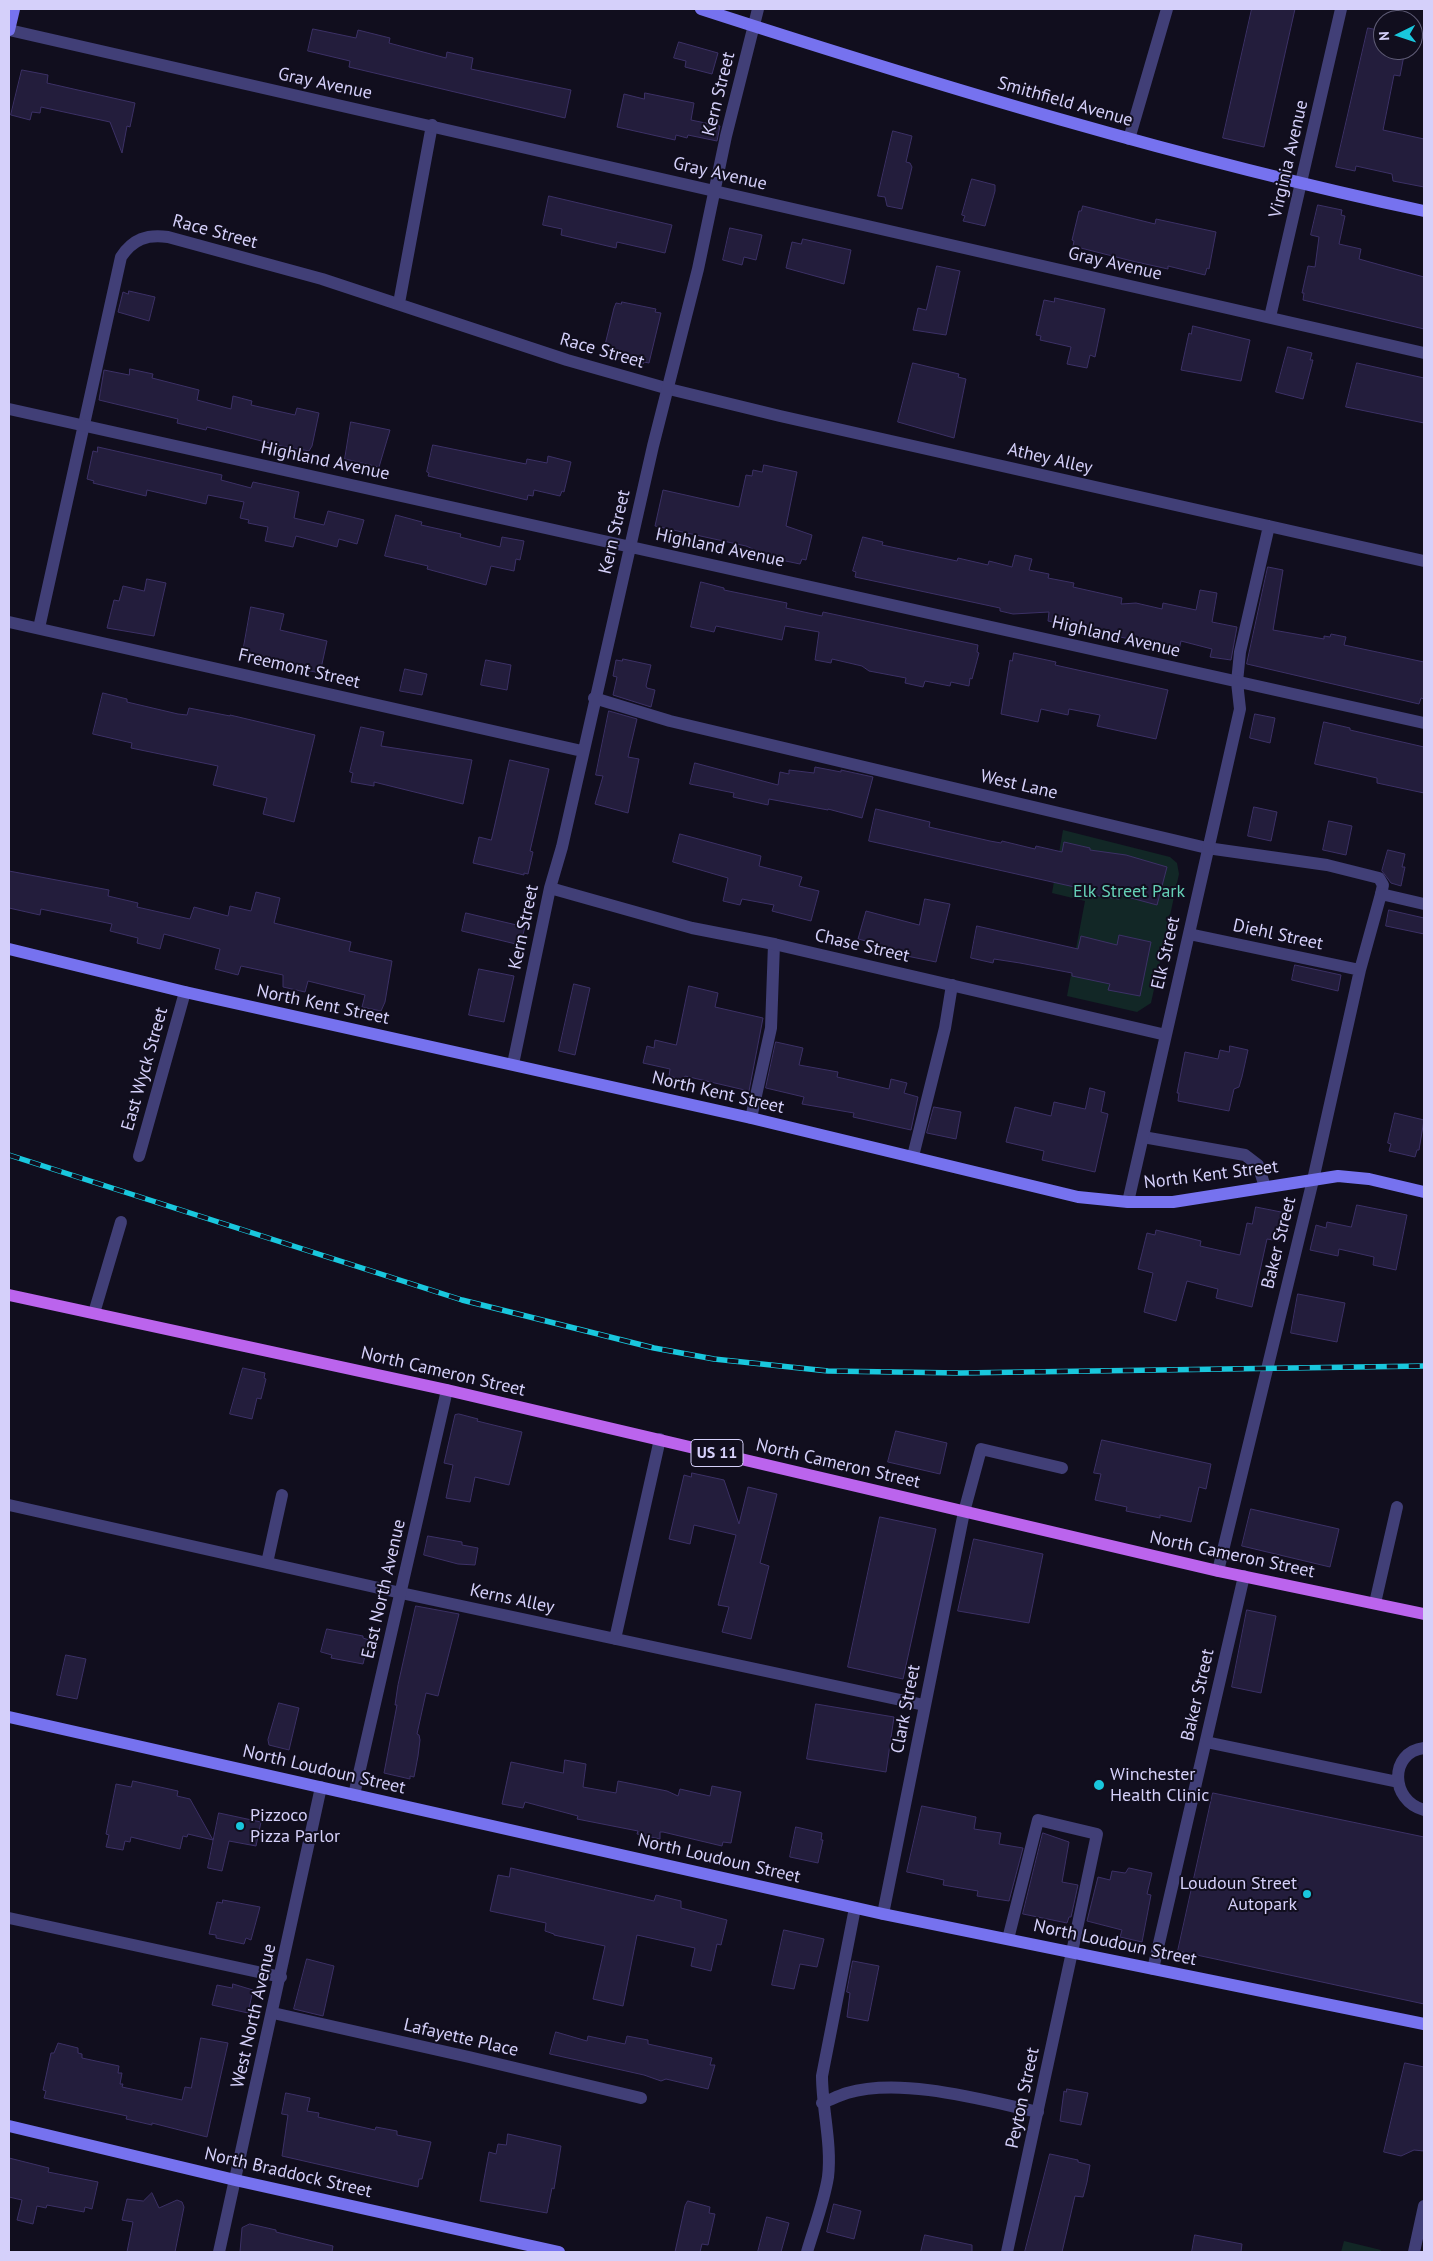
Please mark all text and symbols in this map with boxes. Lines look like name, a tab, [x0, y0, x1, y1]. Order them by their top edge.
north arrow	[1373, 10, 1423, 60]
text: N	[1375, 31, 1393, 41]
street label: Kern Street	[698, 50, 740, 138]
street label: Gray Avenue	[276, 64, 374, 104]
street label: Smithfield Avenue	[995, 72, 1135, 132]
street label: Virginia Avenue	[1265, 98, 1313, 220]
street label: Gray Avenue	[671, 153, 769, 195]
street label: Race Street	[170, 210, 260, 254]
street label: Gray Avenue	[1066, 243, 1164, 285]
street label: Race Street	[557, 329, 647, 373]
street label: Highland Avenue	[259, 437, 391, 485]
street label: Athey Alley	[1006, 439, 1094, 479]
street label: Kern Street	[595, 488, 635, 576]
street label: Highland Avenue	[654, 524, 786, 572]
street label: Highland Avenue	[1050, 612, 1182, 662]
street label: Freemont Street	[236, 644, 362, 694]
street label: West Lane	[978, 766, 1060, 804]
park label: Elk Street Park	[1073, 881, 1185, 903]
street label: Kern Street	[504, 883, 544, 971]
street label: Elk Street	[1147, 914, 1185, 992]
street label: Diehl Street	[1231, 915, 1325, 955]
street label: Chase Street	[813, 925, 911, 967]
street label: North Kent Street	[255, 980, 391, 1030]
street label: East Wyck Street	[117, 1005, 173, 1133]
street label: North Kent Street	[650, 1067, 786, 1119]
street label: North Kent Street	[1143, 1156, 1279, 1194]
street label: Baker Street	[1257, 1195, 1301, 1291]
street label: North Cameron Street	[359, 1343, 527, 1401]
street label: North Cameron Street	[754, 1435, 922, 1493]
road number: US 11	[691, 1440, 743, 1466]
street label: East North Avenue	[357, 1517, 411, 1661]
street label: North Cameron Street	[1147, 1527, 1317, 1583]
street label: Kerns Alley	[468, 1580, 556, 1618]
street label: Baker Street	[1177, 1647, 1219, 1743]
street label: Clark Street	[887, 1663, 925, 1755]
street label: North Loudoun Street	[240, 1741, 408, 1799]
place label: Winchester Health Clinic	[1110, 1764, 1209, 1806]
marker: Winchester Health Clinic	[1092, 1778, 1106, 1792]
place label: Pizzoco Pizza Parlor	[250, 1805, 340, 1848]
marker: Pizzoco Pizza Parlor	[234, 1820, 246, 1832]
street label: North Loudoun Street	[635, 1830, 803, 1888]
place label: Loudoun Street Autopark	[1180, 1873, 1297, 1916]
marker: Loudoun Street Autopark	[1301, 1888, 1313, 1900]
street label: North Loudoun Street	[1031, 1915, 1199, 1971]
street label: West North Avenue	[227, 1942, 281, 2090]
street label: Lafayette Place	[402, 2014, 520, 2062]
street label: Peyton Street	[1002, 2046, 1044, 2150]
street label: North Braddock Street	[202, 2143, 374, 2203]

